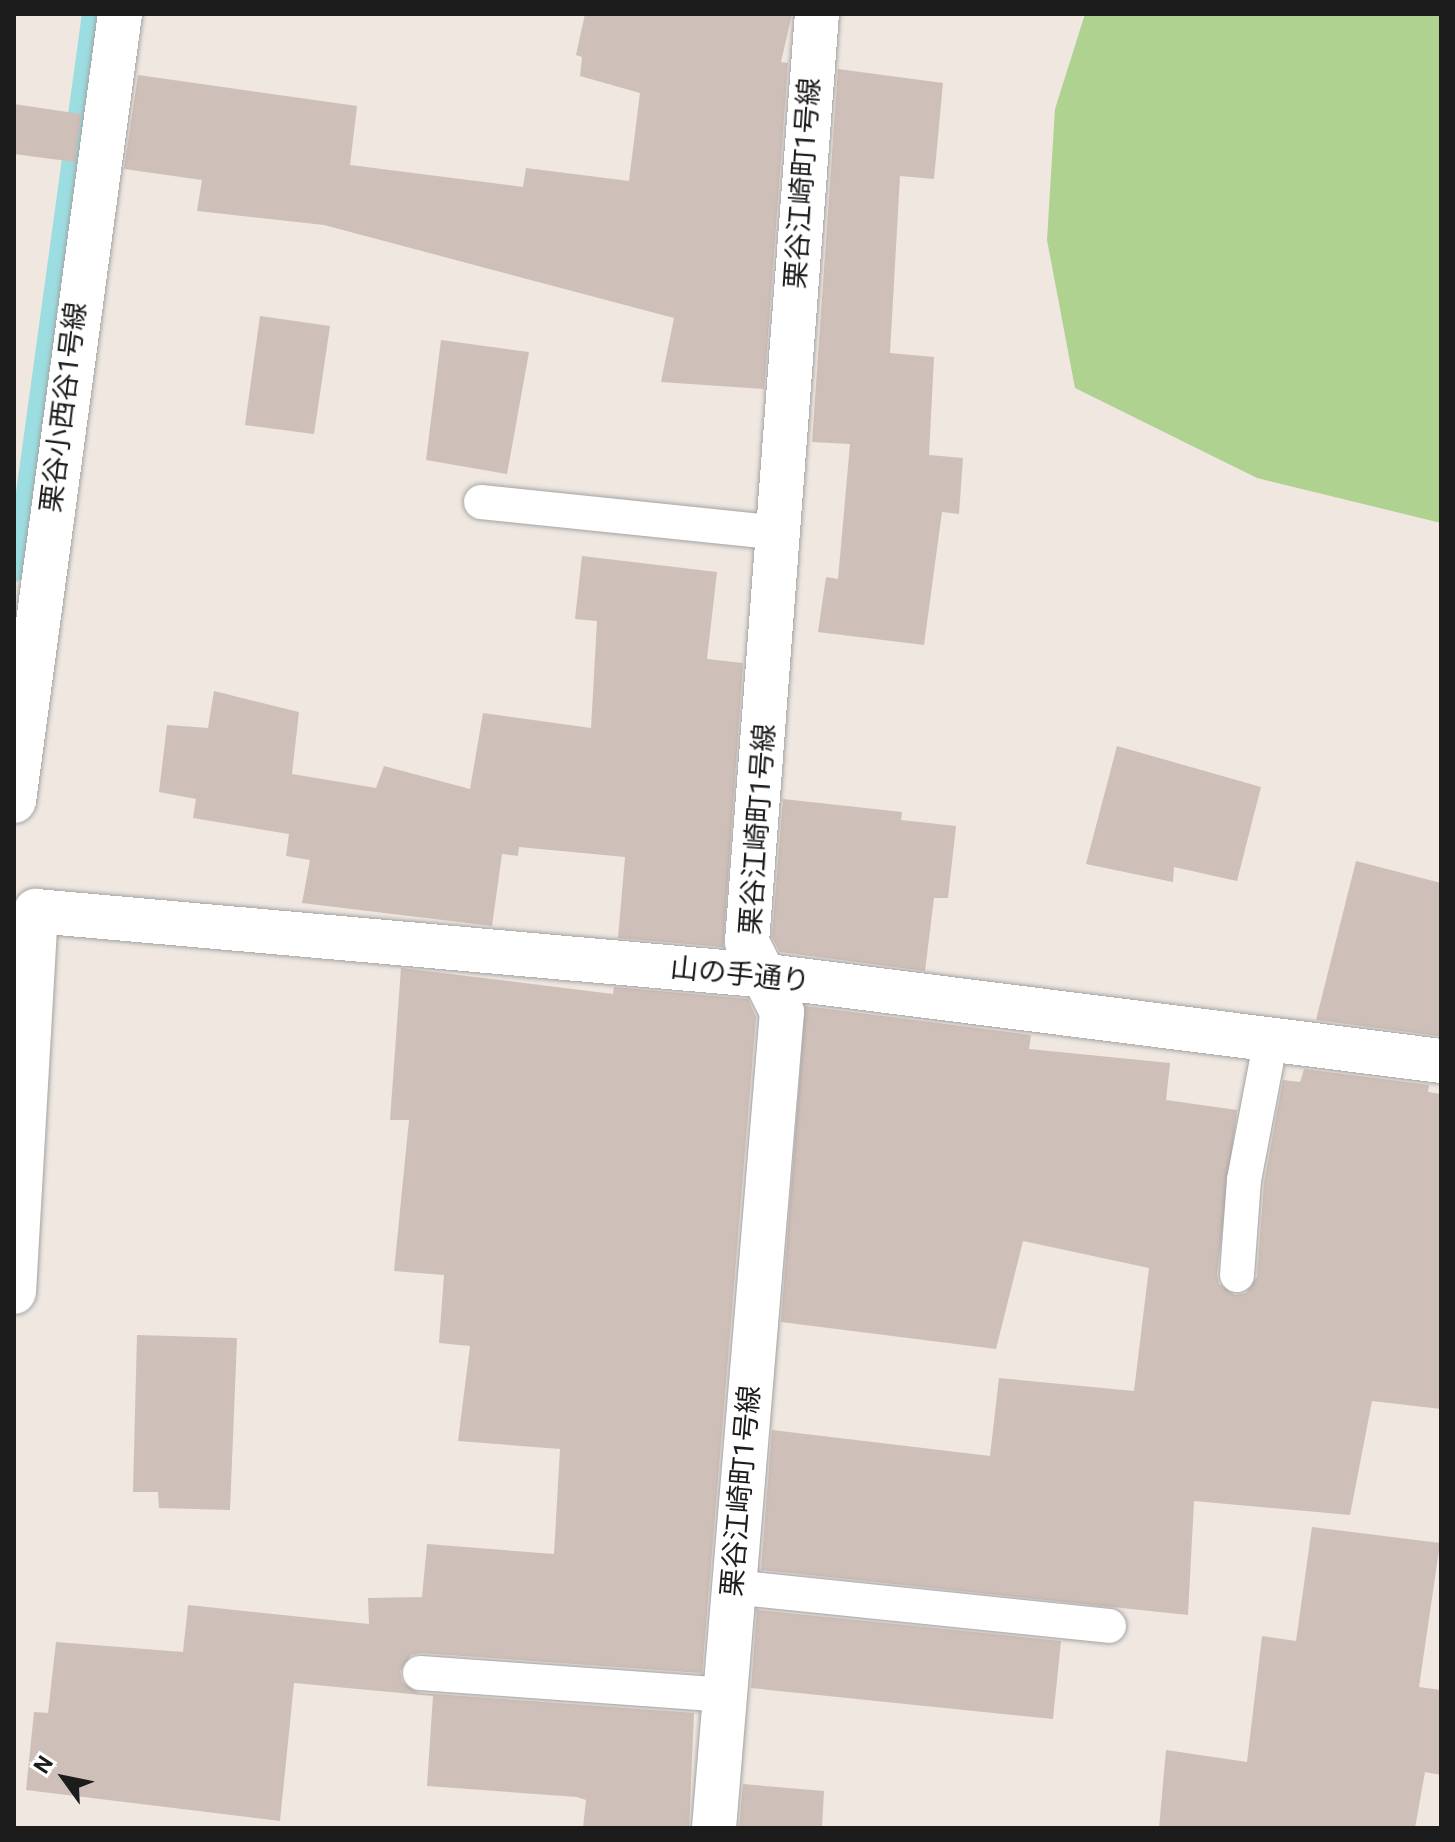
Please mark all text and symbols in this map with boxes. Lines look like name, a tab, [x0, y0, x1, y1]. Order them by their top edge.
street label: 栗谷江崎町1号線	[779, 76, 827, 290]
street label: 栗谷小西谷1号線	[34, 300, 94, 514]
street label: 栗谷江崎町1号線	[734, 722, 782, 936]
street label: 山の手通り	[669, 951, 811, 999]
street label: 栗谷江崎町1号線	[715, 1384, 767, 1598]
north arrow	[24, 1738, 104, 1818]
text: N	[29, 1751, 58, 1778]

